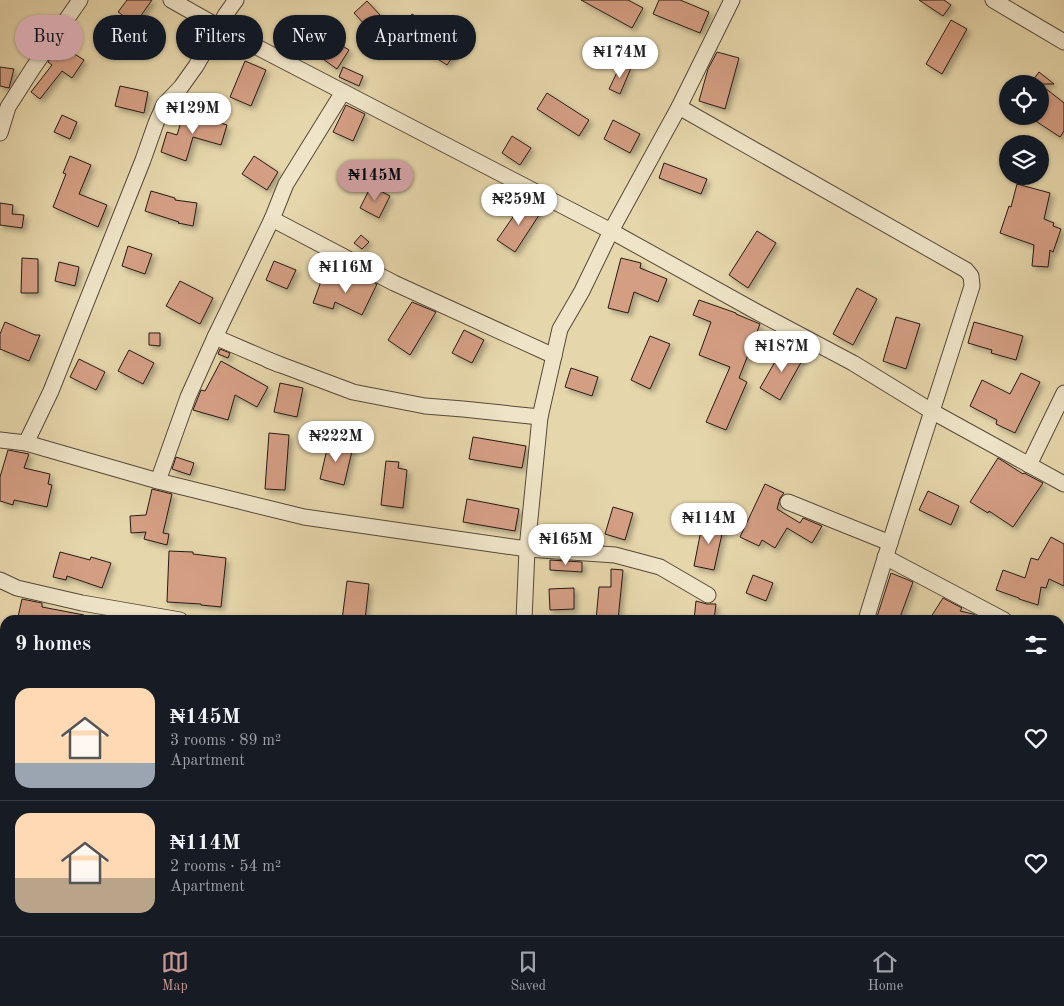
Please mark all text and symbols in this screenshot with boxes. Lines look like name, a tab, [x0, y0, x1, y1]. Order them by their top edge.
chip: Buy	[15, 15, 83, 60]
chip: Rent	[93, 15, 166, 60]
chip: Filters	[176, 15, 263, 60]
chip: New	[273, 15, 346, 60]
chip: Apartment	[356, 15, 476, 60]
pin: ₦174M	[585, 36, 655, 79]
text: ₦174M	[593, 45, 647, 61]
map controls	[999, 75, 1049, 185]
button: locate	[999, 75, 1049, 125]
pin: ₦129M	[158, 92, 228, 135]
text: ₦129M	[166, 101, 220, 117]
button: layers	[999, 135, 1049, 185]
pin: ₦145M	[340, 160, 410, 202]
text: ₦145M	[348, 168, 402, 184]
pin: ₦259M	[484, 184, 554, 226]
text: ₦259M	[492, 192, 546, 208]
pin: ₦116M	[311, 252, 381, 294]
text: ₦116M	[319, 260, 373, 276]
pin: ₦187M	[747, 330, 817, 373]
text: ₦187M	[755, 339, 809, 355]
pin: ₦222M	[301, 420, 371, 463]
text: ₦222M	[309, 429, 363, 445]
pin: ₦114M	[674, 502, 744, 545]
text: ₦114M	[682, 511, 736, 527]
pin: ₦165M	[531, 524, 601, 566]
text: ₦165M	[539, 532, 593, 548]
icon: filters	[1022, 631, 1050, 659]
text: 9 homes	[15, 634, 91, 655]
text: ₦145M	[170, 707, 240, 728]
icon: home	[55, 708, 115, 768]
icon: heart	[1022, 724, 1050, 752]
text: 3 rooms · 89 m²	[170, 733, 281, 749]
text: Apartment	[170, 753, 245, 769]
icon: home	[55, 833, 115, 893]
text: ₦114M	[170, 833, 240, 854]
icon: heart	[1022, 849, 1050, 877]
text: 2 rooms · 54 m²	[170, 859, 281, 875]
text: Apartment	[170, 879, 245, 895]
tab: Map	[161, 948, 189, 995]
tab: Saved	[510, 948, 546, 995]
tab: Home	[868, 948, 903, 995]

